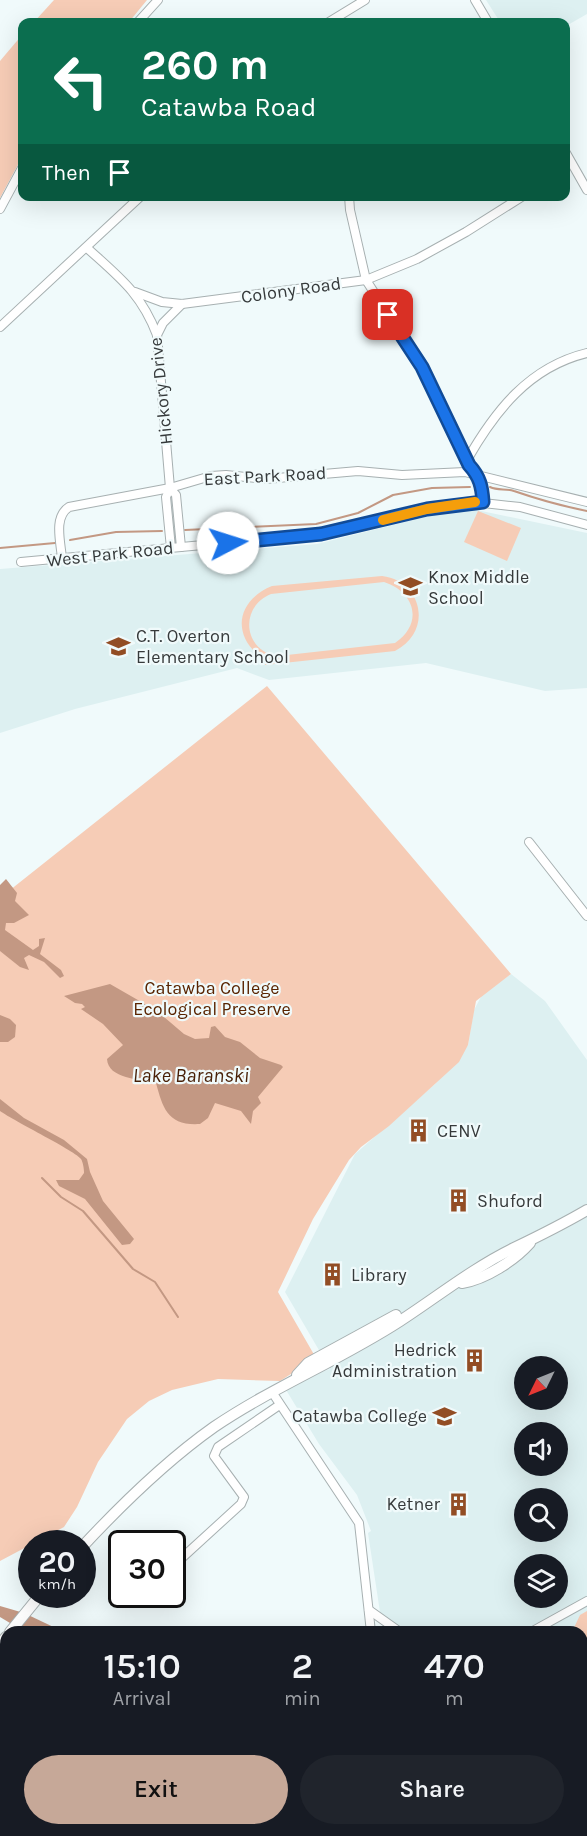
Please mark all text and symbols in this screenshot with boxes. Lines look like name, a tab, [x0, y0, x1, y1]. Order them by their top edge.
text: 260 m	[141, 40, 269, 90]
icon: left	[42, 42, 120, 120]
text: Catawba Road	[141, 91, 316, 123]
icon: arrive	[103, 156, 136, 189]
text: Then	[42, 160, 91, 186]
street label: Colony Road	[240, 272, 342, 308]
pin	[362, 289, 413, 340]
icon: arrive	[371, 298, 404, 331]
street label: Hickory Drive	[144, 336, 178, 446]
street label: East Park Road	[203, 462, 327, 490]
position arrow	[196, 511, 260, 575]
street label: West Park Road	[45, 536, 175, 572]
place label: Knox Middle School	[428, 566, 529, 609]
school or university icon: Knox Middle School	[397, 574, 423, 600]
place label: C.T. Overton Elementary School	[136, 625, 289, 668]
school or university icon: C.T. Overton Elementary School	[105, 633, 131, 659]
park label: Catawba College Ecological Preserve	[133, 977, 291, 1020]
water label: Lake Baranski	[133, 1064, 249, 1087]
building icon: CENV	[406, 1118, 432, 1144]
place label: CENV	[437, 1120, 481, 1142]
building icon: Shuford	[446, 1188, 472, 1214]
place label: Shuford	[477, 1190, 543, 1212]
building icon: Library	[320, 1262, 346, 1288]
place label: Library	[351, 1264, 407, 1286]
place label: Hedrick Administration	[332, 1339, 457, 1382]
building icon: Hedrick Administration	[462, 1347, 488, 1373]
north arrow	[514, 1356, 568, 1410]
map controls	[514, 1356, 568, 1608]
school or university icon: Catawba College	[432, 1403, 458, 1429]
place label: Catawba College	[292, 1405, 427, 1427]
button: sound	[514, 1422, 568, 1476]
button: search	[514, 1488, 568, 1542]
building icon: Ketner	[445, 1491, 471, 1517]
place label: Ketner	[386, 1493, 440, 1515]
speed limit sign: 30	[108, 1530, 186, 1608]
text: 20	[38, 1544, 76, 1580]
button: layers	[514, 1554, 568, 1608]
text: km/h	[38, 1575, 76, 1593]
text: 15:10	[103, 1645, 181, 1687]
text: 2	[292, 1645, 313, 1687]
text: 470	[424, 1645, 485, 1687]
text: Arrival	[113, 1687, 171, 1710]
text: min	[284, 1687, 321, 1710]
text: m	[445, 1687, 464, 1710]
button: Exit	[24, 1755, 288, 1824]
button: Share	[300, 1755, 564, 1824]

